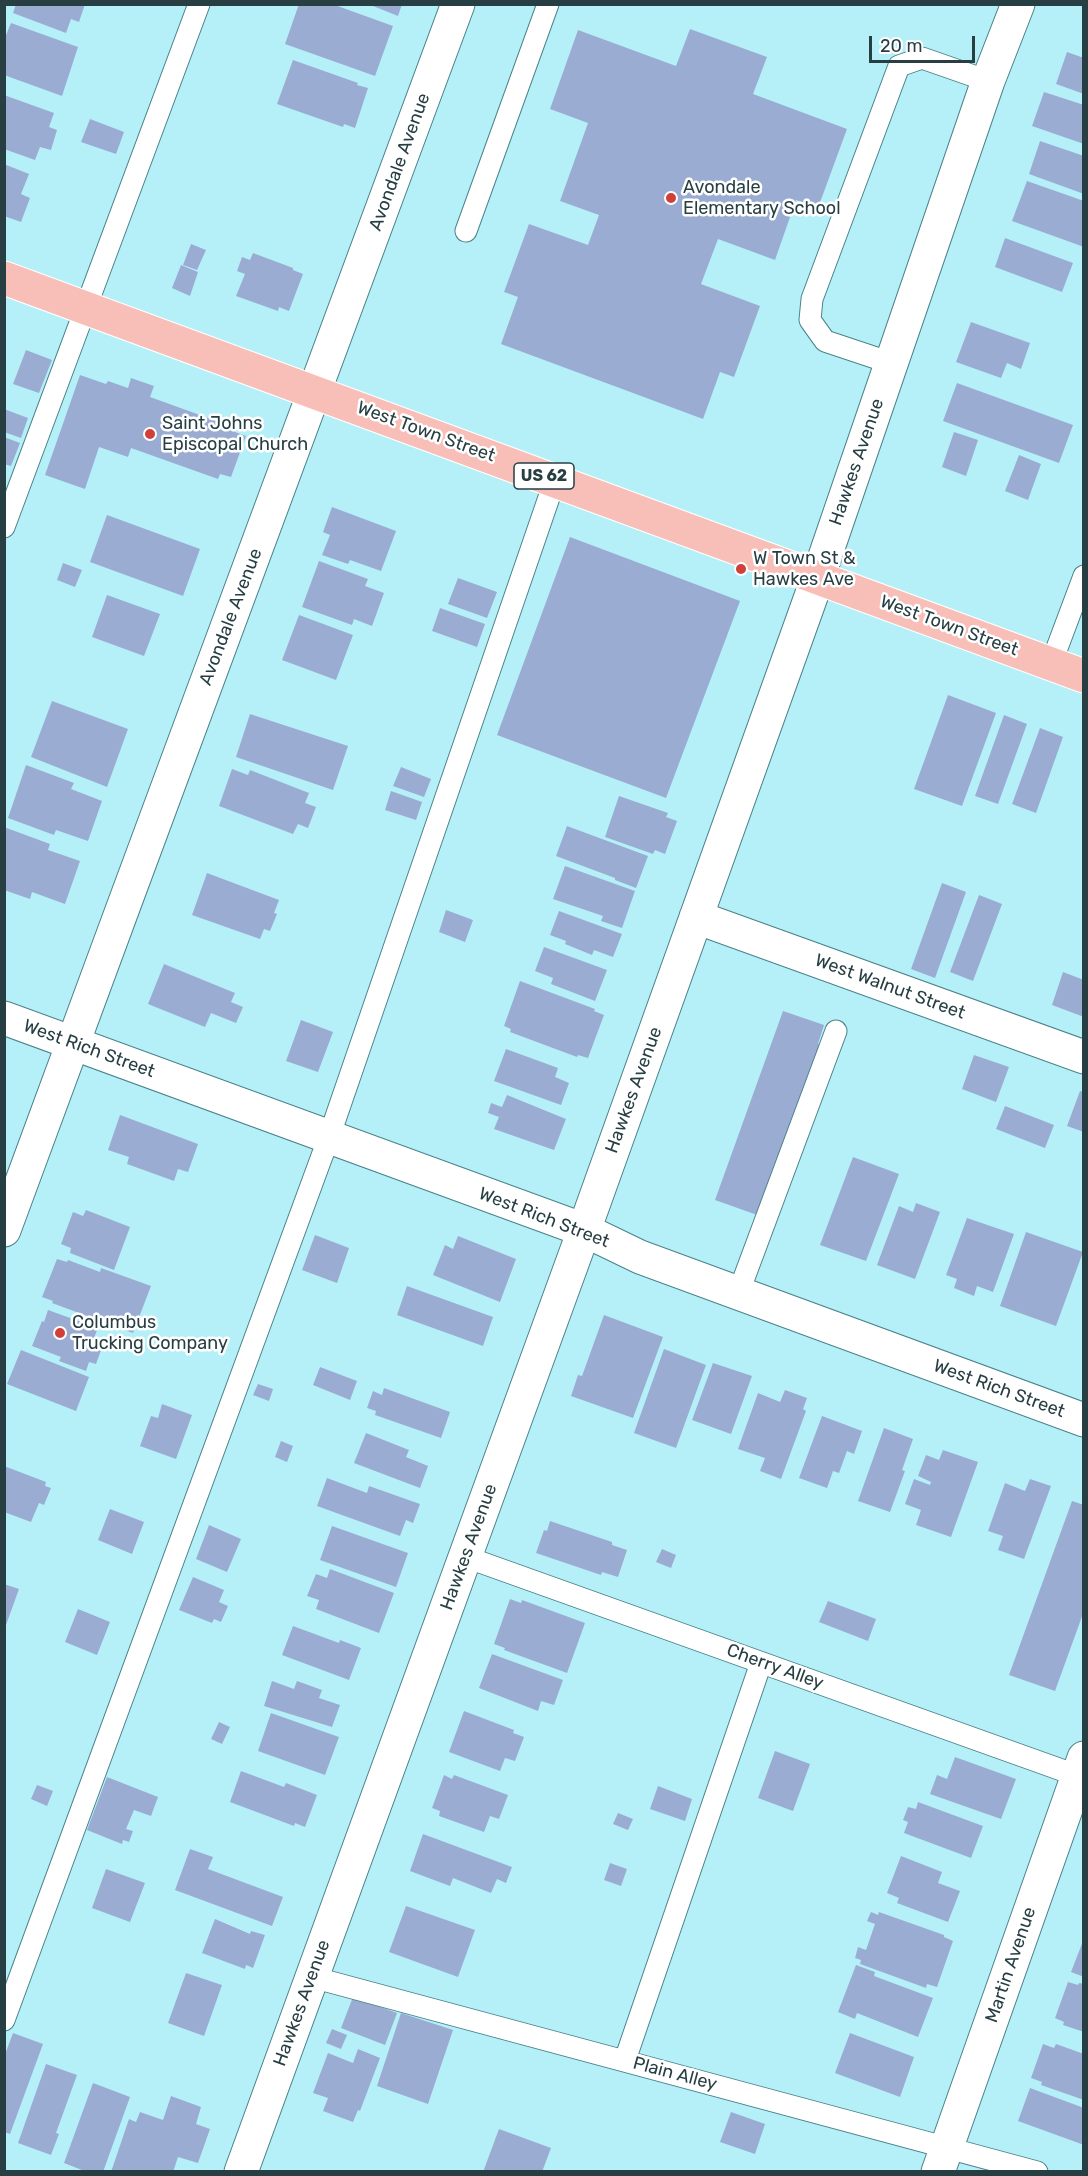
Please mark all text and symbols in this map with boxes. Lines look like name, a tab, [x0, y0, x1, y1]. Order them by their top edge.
scale bar	[872, 24, 978, 62]
text: 20 m	[880, 35, 922, 57]
street label: Avondale Avenue	[365, 90, 435, 234]
place label: Avondale Elementary School	[683, 177, 841, 219]
marker: Avondale Elementary School	[664, 191, 678, 205]
street label: Hawkes Avenue	[825, 396, 889, 528]
street label: West Town Street	[354, 397, 498, 467]
place label: Saint Johns Episcopal Church	[162, 413, 308, 456]
marker: Saint Johns Episcopal Church	[143, 427, 157, 441]
road number: US 62	[514, 463, 574, 489]
street label: Avondale Avenue	[195, 545, 267, 689]
place label: W Town St & Hawkes Ave	[753, 548, 855, 590]
marker: W Town St & Hawkes Ave	[734, 562, 748, 576]
street label: West Town Street	[877, 591, 1021, 661]
street label: West Walnut Street	[812, 950, 968, 1024]
street label: West Rich Street	[20, 1015, 158, 1083]
street label: Hawkes Avenue	[601, 1024, 667, 1156]
street label: West Rich Street	[476, 1183, 612, 1253]
place label: Columbus Trucking Company	[72, 1312, 228, 1354]
marker: Columbus Trucking Company	[53, 1326, 67, 1340]
street label: West Rich Street	[930, 1355, 1068, 1423]
street label: Hawkes Avenue	[436, 1481, 502, 1613]
street label: Cherry Alley	[724, 1639, 826, 1695]
street label: Martin Avenue	[981, 1904, 1041, 2026]
street label: Hawkes Avenue	[269, 1937, 335, 2069]
street label: Plain Alley	[631, 2052, 719, 2096]

